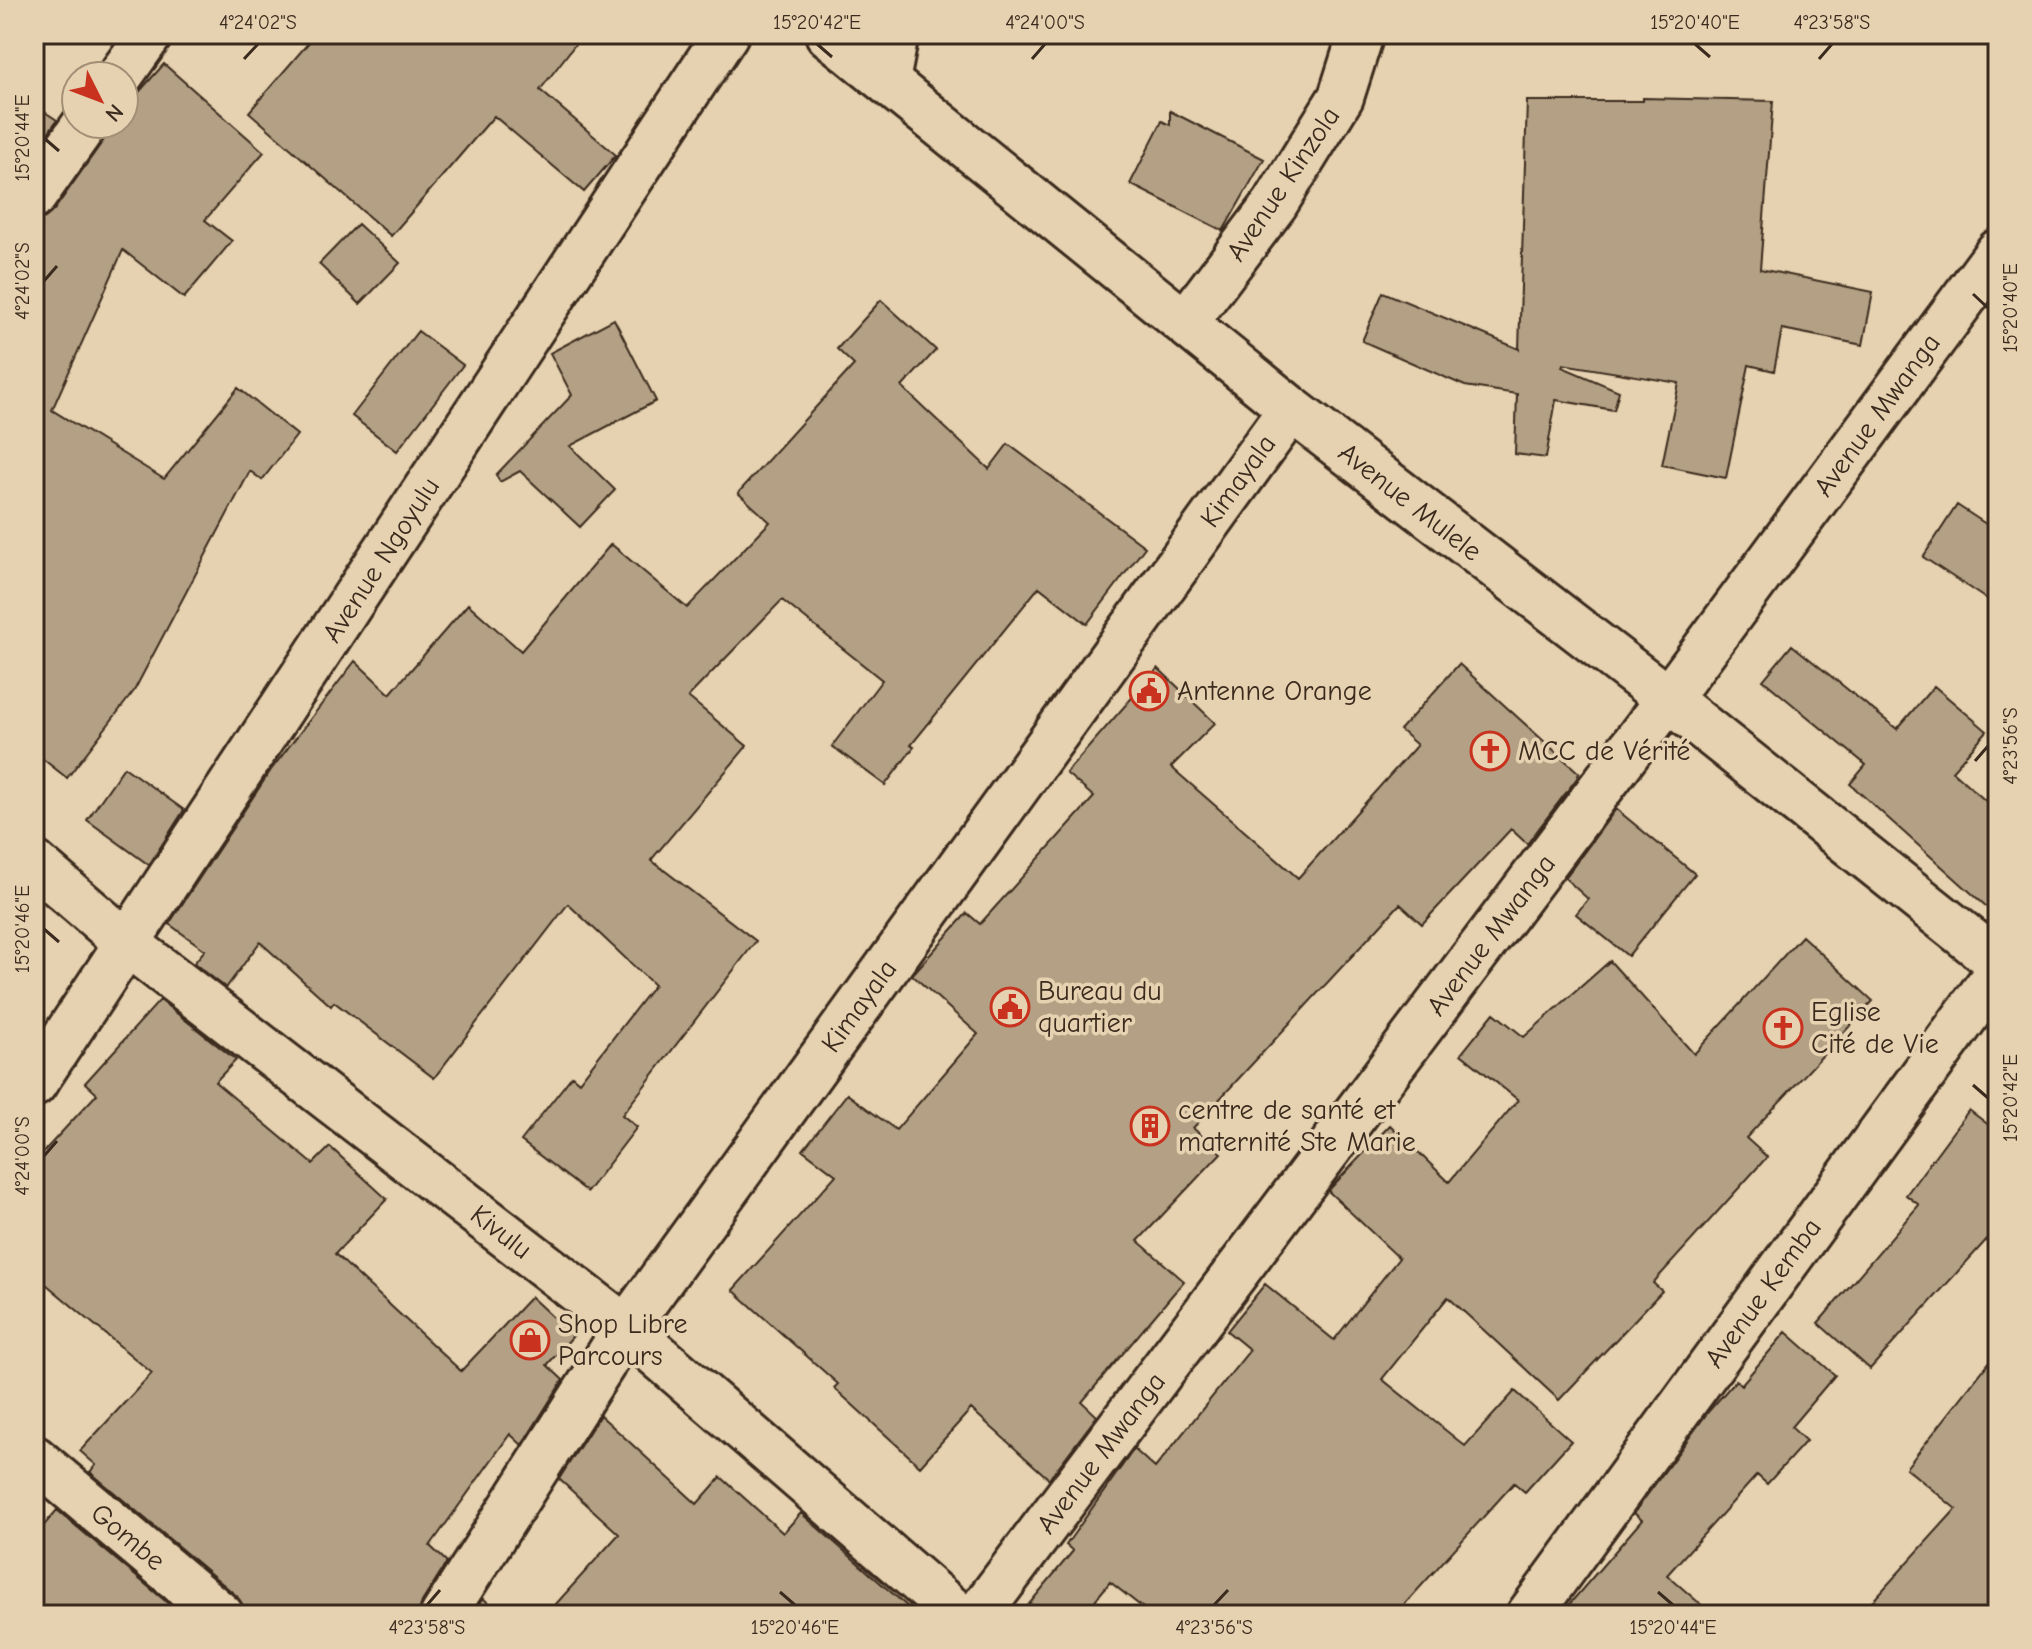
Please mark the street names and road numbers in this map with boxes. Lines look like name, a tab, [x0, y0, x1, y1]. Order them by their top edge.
street label: Avenue Kinzola	[1220, 101, 1346, 267]
street label: Avenue Mwanga	[1807, 327, 1947, 503]
street label: Kimayala	[1194, 428, 1282, 534]
street label: Avenue Mulele	[1332, 436, 1488, 568]
street label: Avenue Ngoyulu	[316, 472, 446, 648]
street label: Avenue Mwanga	[1420, 848, 1562, 1022]
street label: Kimayala	[815, 953, 903, 1059]
street label: Kivulu	[464, 1198, 538, 1266]
street label: Avenue Kemba	[1698, 1212, 1828, 1374]
street label: Avenue Mwanga	[1030, 1366, 1172, 1540]
street label: Gombe	[84, 1497, 172, 1577]

